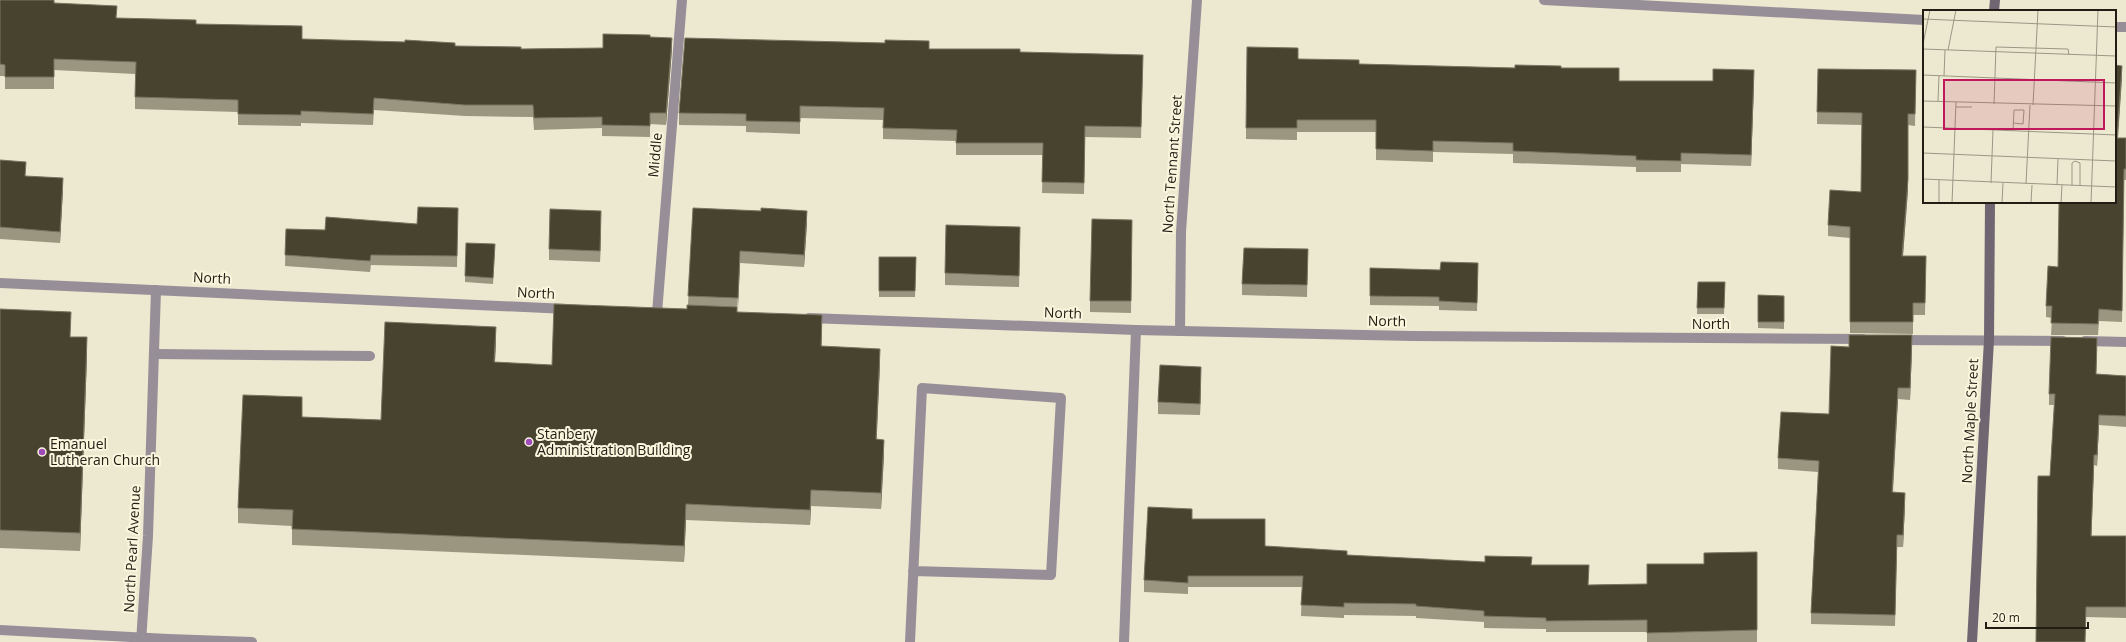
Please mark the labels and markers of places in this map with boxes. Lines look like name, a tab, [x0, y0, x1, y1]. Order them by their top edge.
place label: Stanbery Administration Building	[537, 424, 691, 459]
place label: Emanuel Lutheran Church	[50, 434, 160, 469]
marker: Stanbery Administration Building	[524, 437, 534, 447]
marker: Emanuel Lutheran Church	[37, 447, 47, 457]

